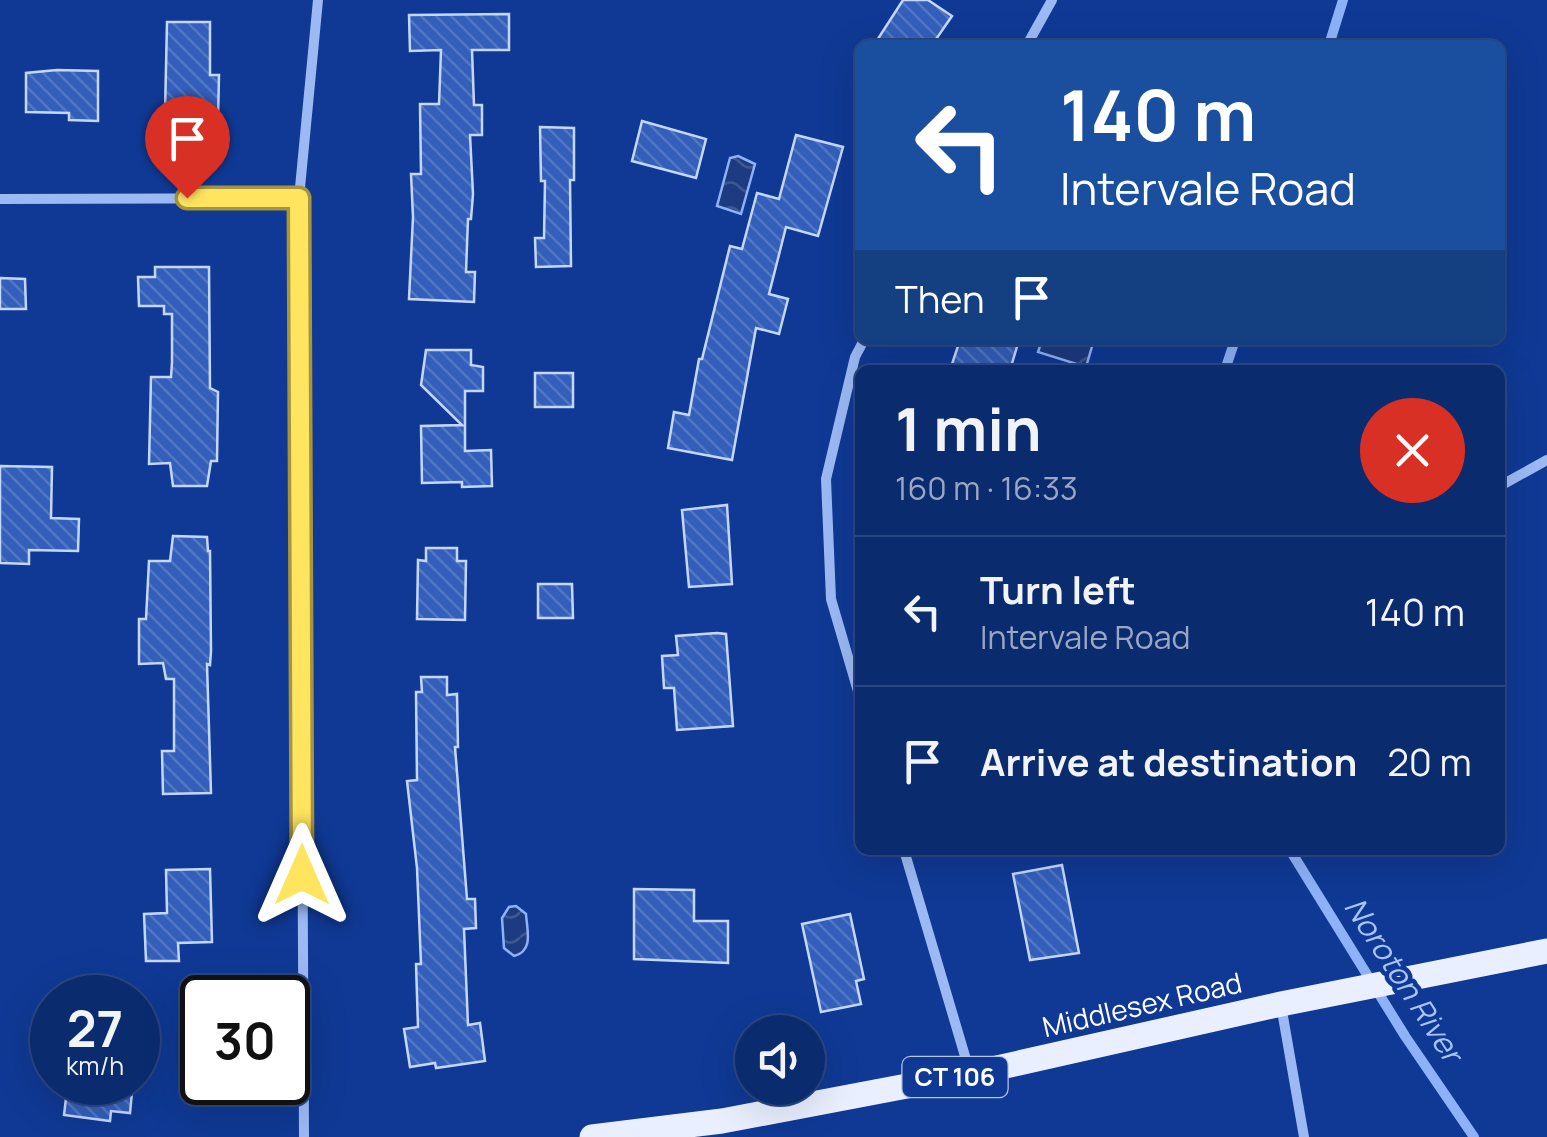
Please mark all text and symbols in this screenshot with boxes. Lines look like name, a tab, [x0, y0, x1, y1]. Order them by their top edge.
text: 140 m	[1060, 66, 1256, 162]
icon: left	[895, 80, 1025, 210]
pin	[145, 96, 230, 199]
icon: arrive	[160, 111, 215, 166]
text: Intervale Road	[1060, 157, 1356, 219]
icon: arrive	[1004, 270, 1059, 325]
text: Then	[895, 272, 984, 324]
text: 1 min	[895, 387, 1042, 469]
button: close	[1360, 398, 1465, 503]
text: 160 m · 16:33	[895, 466, 1078, 510]
text: Turn left	[980, 563, 1136, 615]
icon: left	[895, 584, 950, 639]
text: 140 m	[1365, 585, 1465, 637]
text: Intervale Road	[980, 615, 1190, 659]
icon: arrive	[895, 734, 950, 789]
text: Arrive at destination	[980, 735, 1357, 787]
text: 20 m	[1387, 735, 1472, 787]
position arrow	[250, 823, 354, 927]
water label: Noroton River	[1336, 889, 1475, 1073]
street label: Middlesex Road	[1038, 963, 1245, 1045]
speed limit sign: 30	[180, 975, 310, 1105]
text: 27	[67, 994, 123, 1062]
map controls	[735, 1015, 825, 1105]
button: sound	[735, 1015, 825, 1105]
text: km/h	[66, 1048, 124, 1083]
road number: CT 106	[902, 1057, 1008, 1097]

